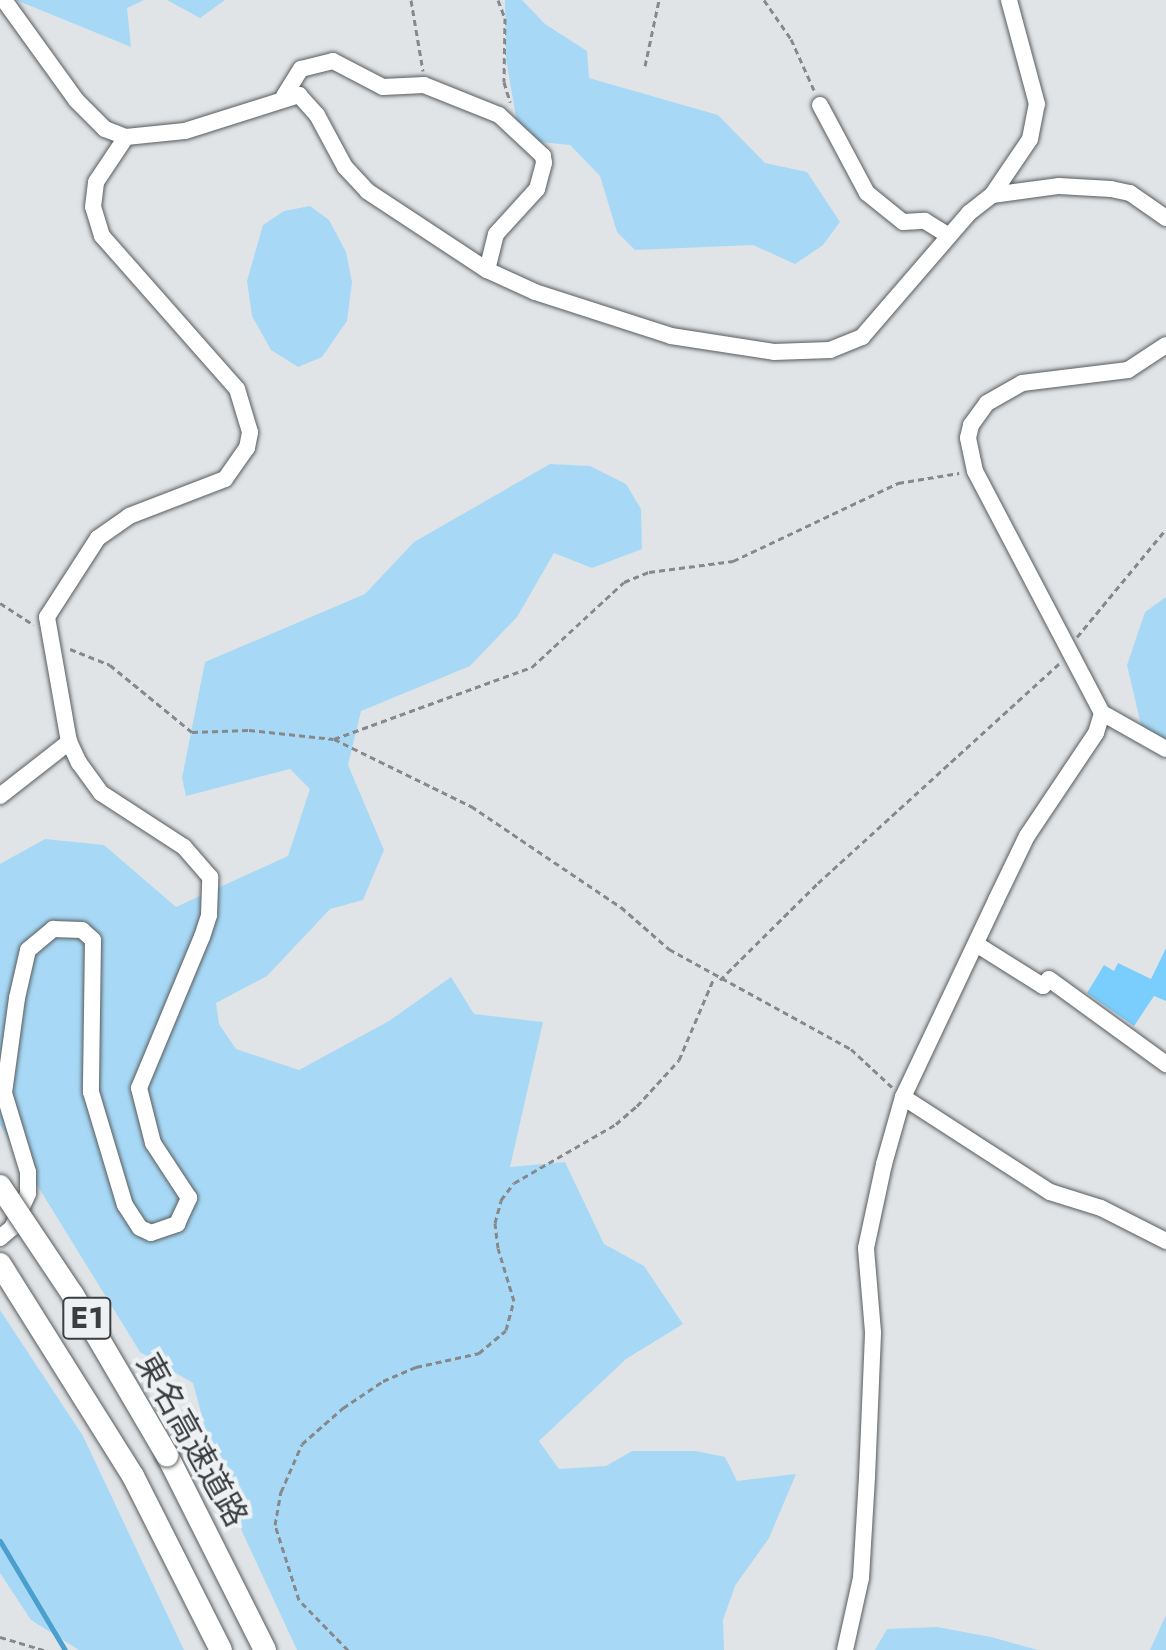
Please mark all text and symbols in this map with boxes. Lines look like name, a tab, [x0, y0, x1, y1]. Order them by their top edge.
road number: E1	[61, 1292, 113, 1344]
street label: 東名高速道路	[129, 1347, 255, 1533]

